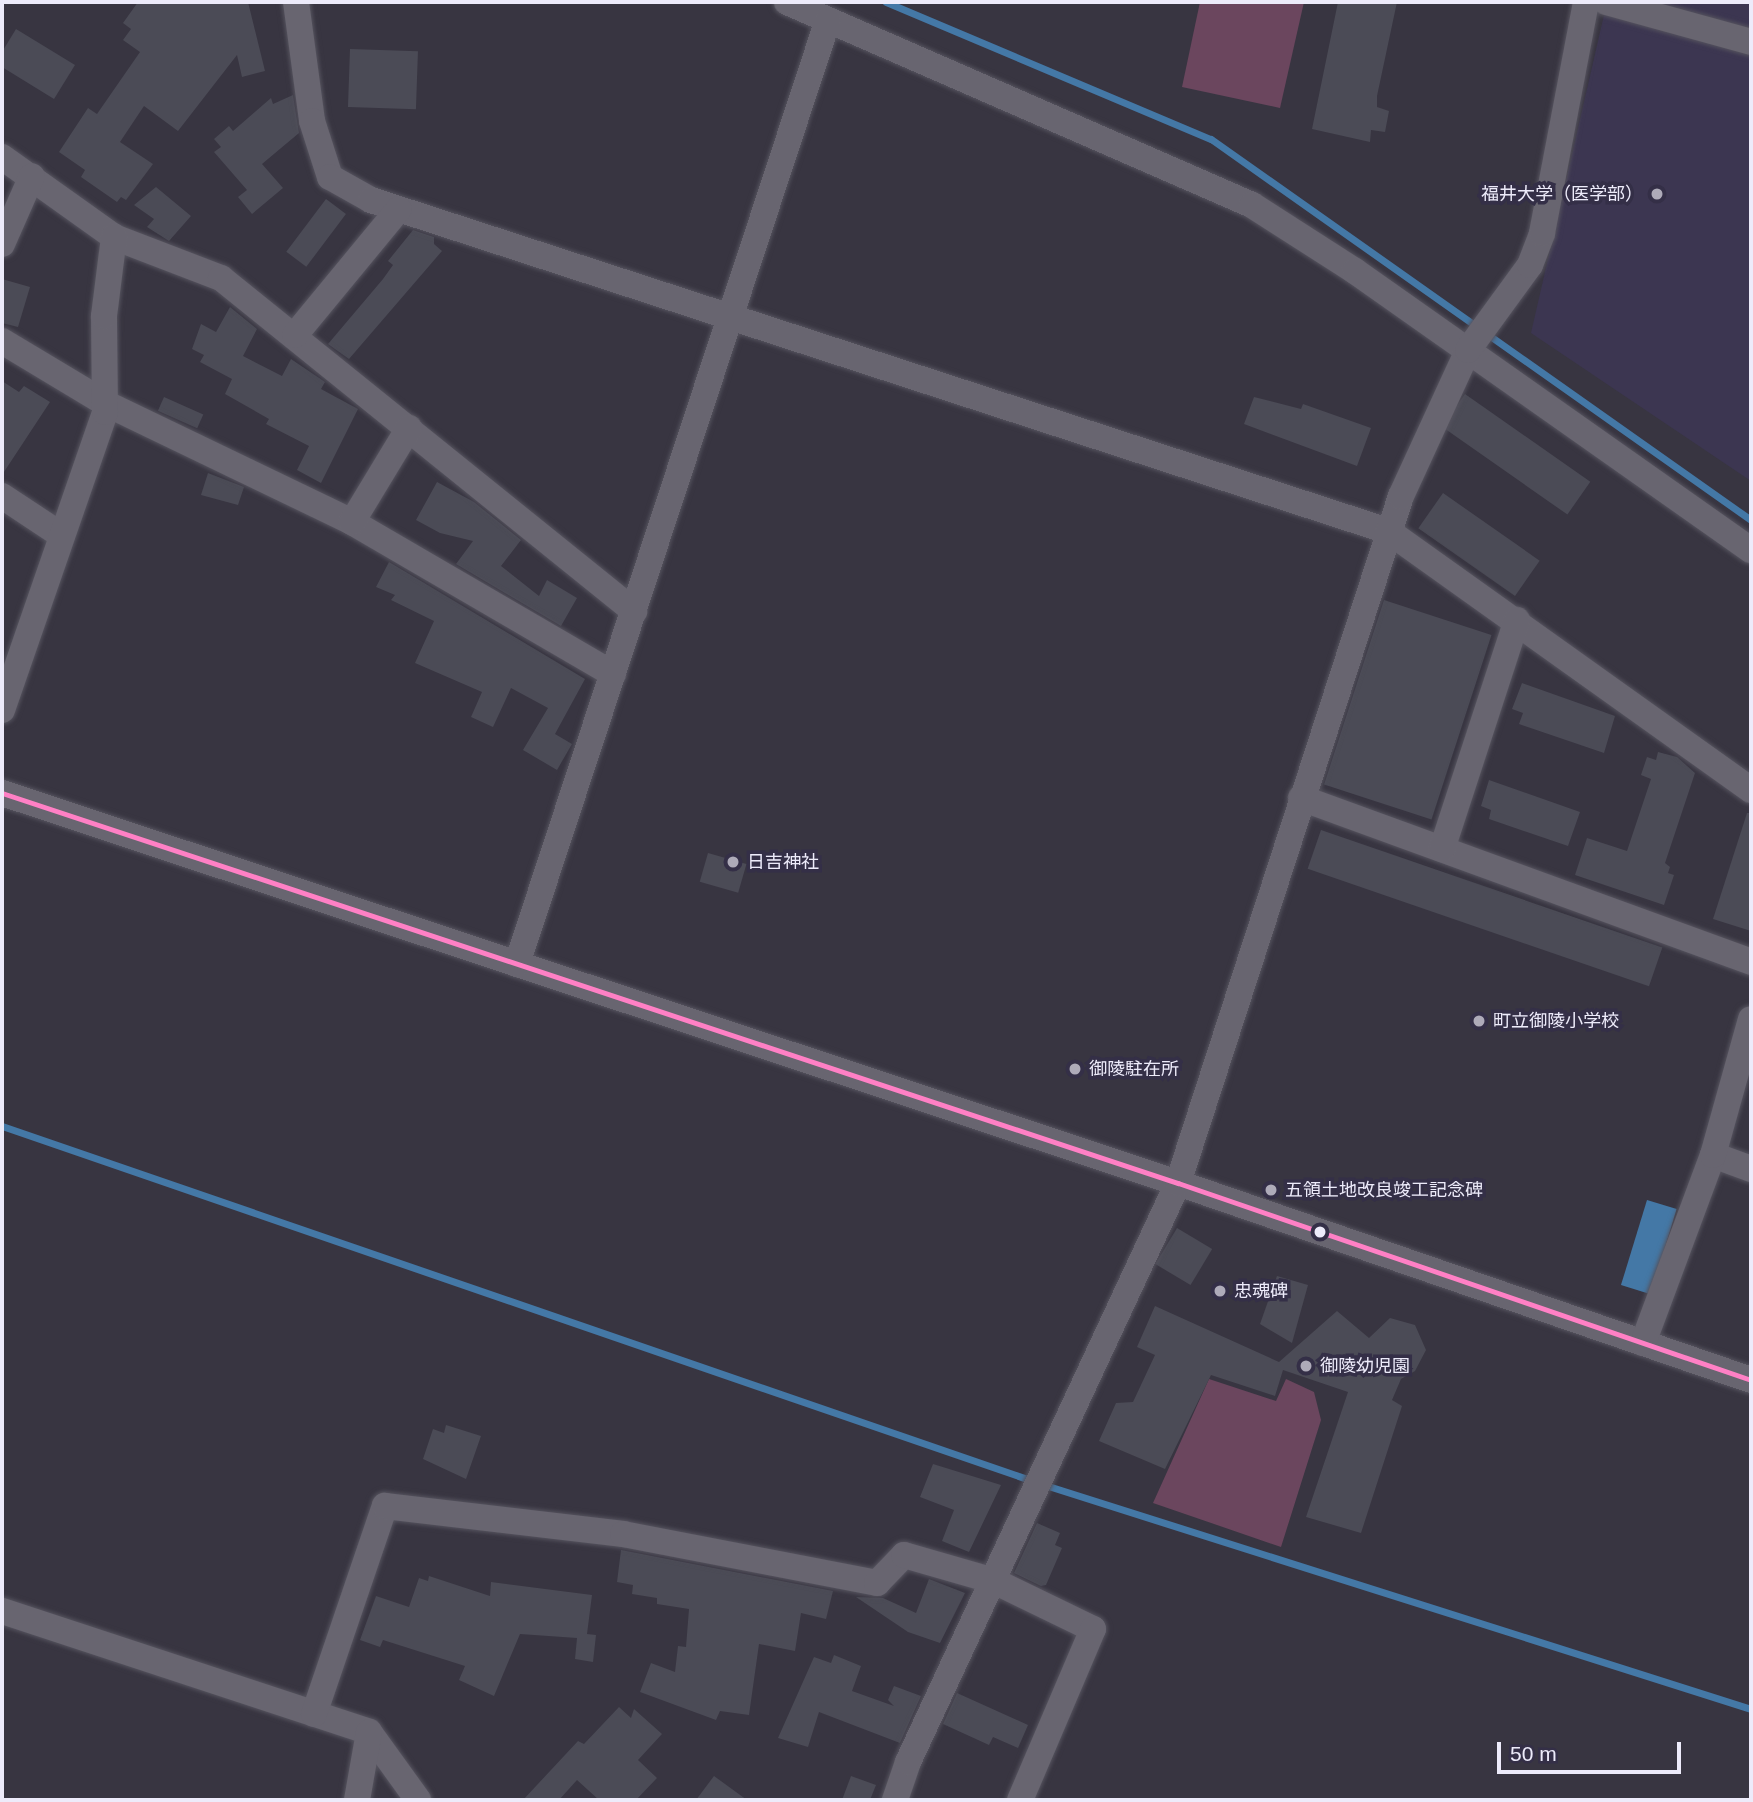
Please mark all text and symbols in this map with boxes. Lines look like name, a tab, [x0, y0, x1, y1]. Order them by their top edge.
place label: 福井大学（医学部）	[1481, 183, 1643, 205]
marker: 福井大学（医学部）	[1649, 186, 1665, 202]
place label: 日吉神社	[747, 851, 819, 873]
marker: 日吉神社	[725, 854, 741, 870]
place label: 町立御陵小学校	[1493, 1010, 1619, 1032]
marker: 町立御陵小学校	[1471, 1013, 1487, 1029]
place label: 御陵駐在所	[1089, 1058, 1179, 1080]
marker: 御陵駐在所	[1067, 1061, 1083, 1077]
place label: 五領土地改良竣工記念碑	[1285, 1179, 1483, 1201]
marker: 五領土地改良竣工記念碑	[1263, 1182, 1279, 1198]
unlabelled marker	[1313, 1225, 1327, 1239]
place label: 忠魂碑	[1234, 1280, 1288, 1302]
marker: 忠魂碑	[1212, 1283, 1228, 1299]
place label: 御陵幼児園	[1320, 1355, 1410, 1377]
marker: 御陵幼児園	[1298, 1358, 1314, 1374]
scale bar	[1501, 1728, 1685, 1772]
text: 50 m	[1510, 1742, 1557, 1765]

